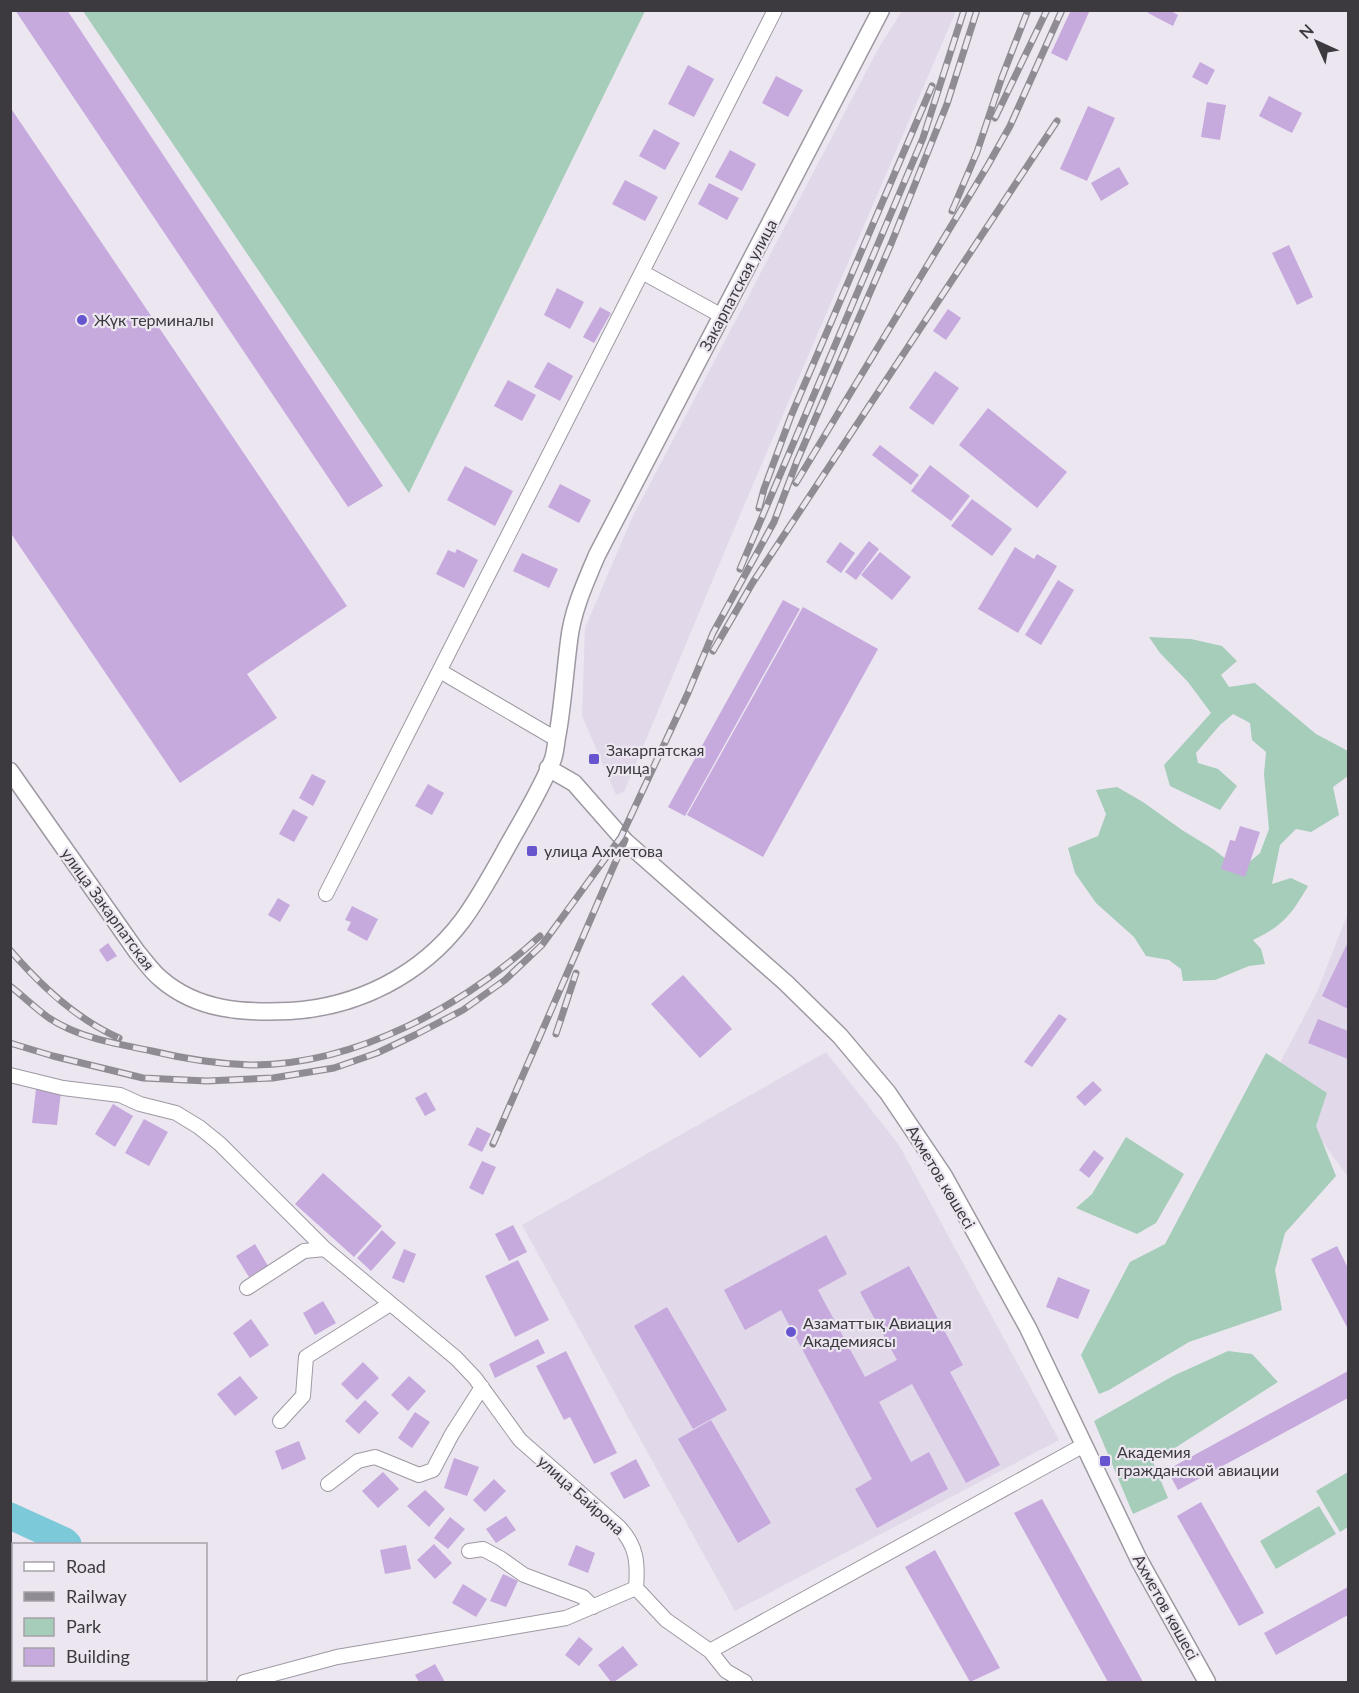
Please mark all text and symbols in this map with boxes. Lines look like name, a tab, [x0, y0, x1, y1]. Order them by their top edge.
north arrow	[1287, 12, 1347, 72]
text: N	[1295, 20, 1317, 42]
street label: Закарпатская улица	[695, 216, 780, 354]
place label: Жүк терминалы	[94, 310, 214, 329]
marker: Жүк терминалы	[75, 313, 89, 327]
place label: Закарпатская улица	[606, 740, 705, 777]
marker: Закарпатская улица	[587, 752, 601, 766]
place label: улица Ахметова	[544, 841, 663, 860]
street label: улица Закарпатская	[58, 844, 159, 973]
marker: улица Ахметова	[525, 844, 539, 858]
street label: Ахметов көшесі	[903, 1122, 980, 1232]
place label: Азаматтық Авиация Академиясы	[803, 1313, 952, 1350]
marker: Азаматтық Авиация Академиясы	[784, 1325, 798, 1339]
place label: Академия гражданской авиации	[1117, 1442, 1279, 1479]
street label: улица Байрона	[534, 1451, 629, 1538]
marker: Академия гражданской авиации	[1098, 1454, 1112, 1468]
legend	[12, 1543, 207, 1681]
street label: Ахметов көшесі	[1130, 1551, 1203, 1663]
text: Road	[66, 1555, 106, 1577]
text: Railway	[66, 1585, 127, 1607]
text: Park	[66, 1615, 102, 1637]
text: Building	[66, 1645, 130, 1667]

